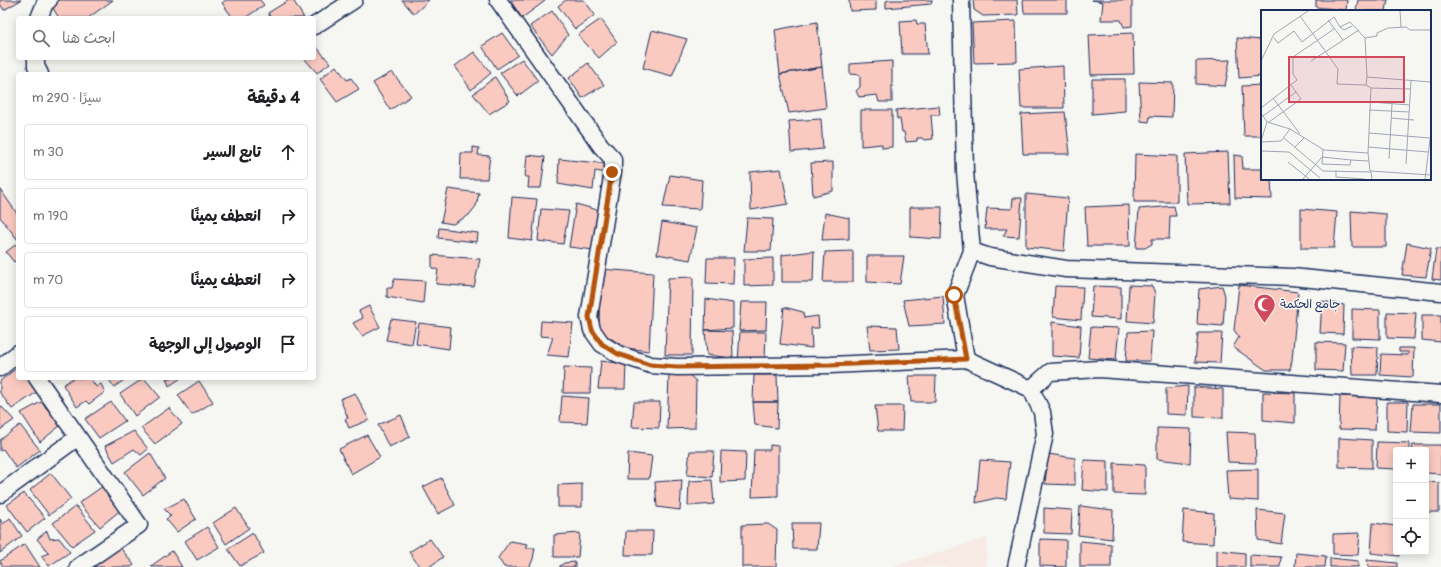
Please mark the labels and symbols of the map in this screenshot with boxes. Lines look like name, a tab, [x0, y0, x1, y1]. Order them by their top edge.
inset map	[1261, 10, 1431, 180]
route end	[603, 163, 621, 181]
route start	[945, 286, 963, 304]
mosque icon: جامع الحكمة	[1252, 291, 1278, 324]
place label: جامع الحكمة	[1280, 297, 1340, 313]

